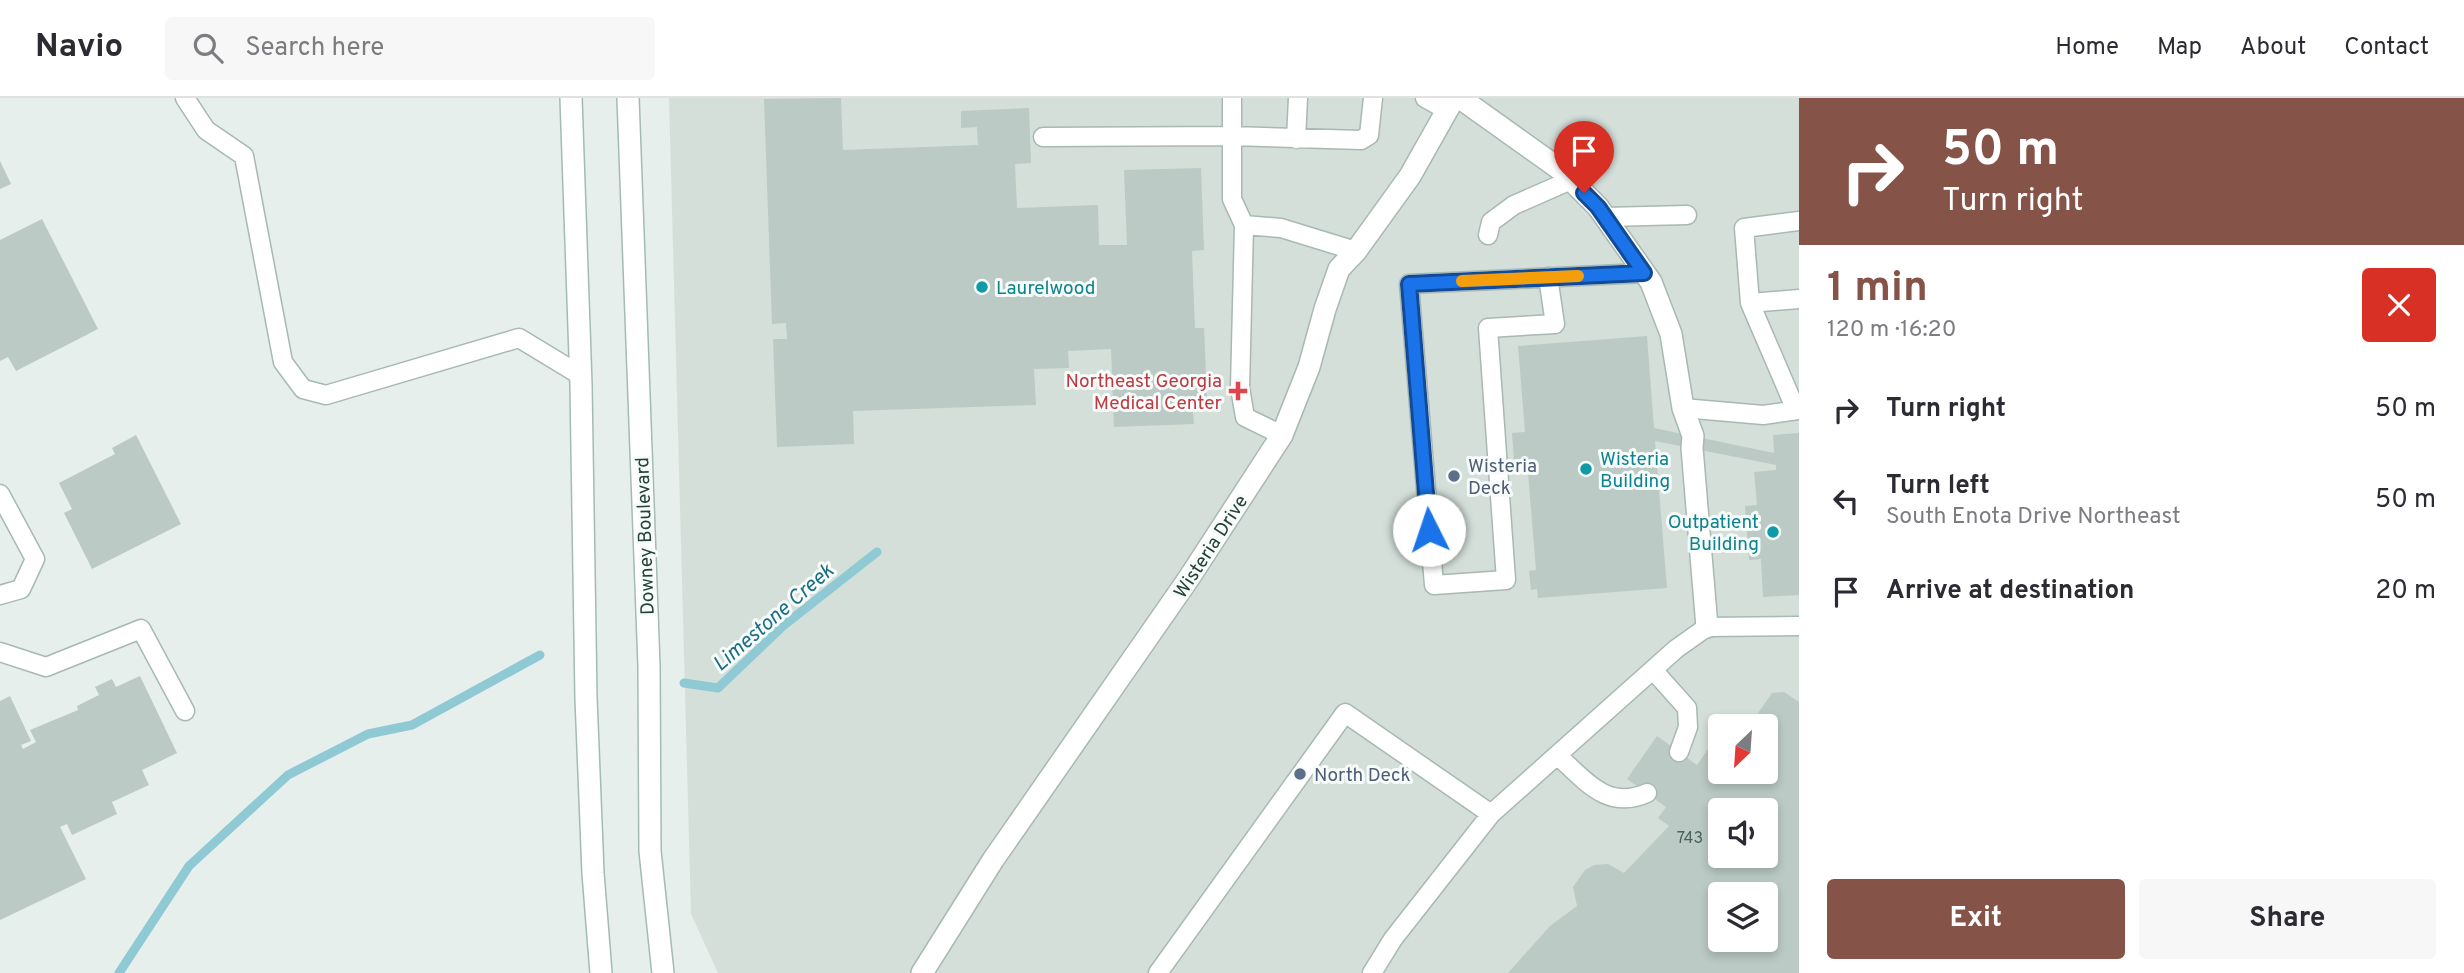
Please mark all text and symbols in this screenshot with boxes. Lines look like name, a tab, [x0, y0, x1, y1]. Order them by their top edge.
search box	[165, 17, 655, 80]
text: Navio	[35, 27, 123, 69]
icon: search	[189, 29, 227, 67]
text: Search here	[245, 32, 384, 65]
text: Home	[2055, 33, 2119, 63]
text: Map	[2157, 33, 2202, 63]
text: About	[2240, 33, 2306, 63]
text: Contact	[2344, 33, 2429, 63]
pin	[1554, 121, 1614, 193]
text: 50 m	[1942, 121, 2059, 183]
icon: right	[1827, 126, 1918, 217]
icon: arrive	[1565, 132, 1603, 170]
text: Turn right	[1942, 182, 2084, 222]
text: 1 min	[1827, 263, 1928, 316]
button: close	[2362, 268, 2436, 342]
place label: Laurelwood	[996, 277, 1095, 301]
marker: Laurelwood	[974, 279, 990, 295]
text: 120 m · 16:20	[1827, 316, 1956, 345]
place label: Northeast Georgia Medical Center	[1065, 370, 1223, 416]
marker: Northeast Georgia Medical Center	[1228, 381, 1248, 401]
icon: right	[1827, 391, 1865, 429]
text: Turn right	[1886, 393, 2006, 426]
text: 50 m	[2375, 393, 2436, 426]
place label: Wisteria Building	[1600, 448, 1670, 494]
place label: Wisteria Deck	[1468, 455, 1537, 501]
street label: Downey Boulevard	[631, 457, 661, 615]
marker: Wisteria Building	[1578, 461, 1594, 477]
marker: Wisteria Deck	[1446, 468, 1462, 484]
text: Turn left	[1886, 470, 1990, 503]
icon: left	[1827, 482, 1865, 520]
text: 50 m	[2375, 484, 2436, 517]
street label: Wisteria Drive	[1169, 491, 1254, 603]
position arrow	[1392, 493, 1466, 567]
text: South Enota Drive Northeast	[1886, 503, 2181, 532]
place label: Outpatient Building	[1668, 511, 1759, 557]
marker: Outpatient Building	[1765, 524, 1781, 540]
water label: Limestone Creek	[708, 558, 840, 678]
icon: arrive	[1827, 573, 1865, 611]
text: Arrive at destination	[1886, 575, 2134, 608]
text: 20 m	[2375, 575, 2436, 608]
north arrow	[1708, 714, 1778, 784]
map controls	[1708, 714, 1778, 952]
place label: North Deck	[1314, 764, 1411, 788]
marker: North Deck	[1292, 766, 1308, 782]
button: sound	[1708, 798, 1778, 868]
house number: 743	[1677, 829, 1703, 849]
button: Exit	[1827, 879, 2125, 959]
button: Share	[2139, 879, 2436, 959]
button: layers	[1708, 882, 1778, 952]

